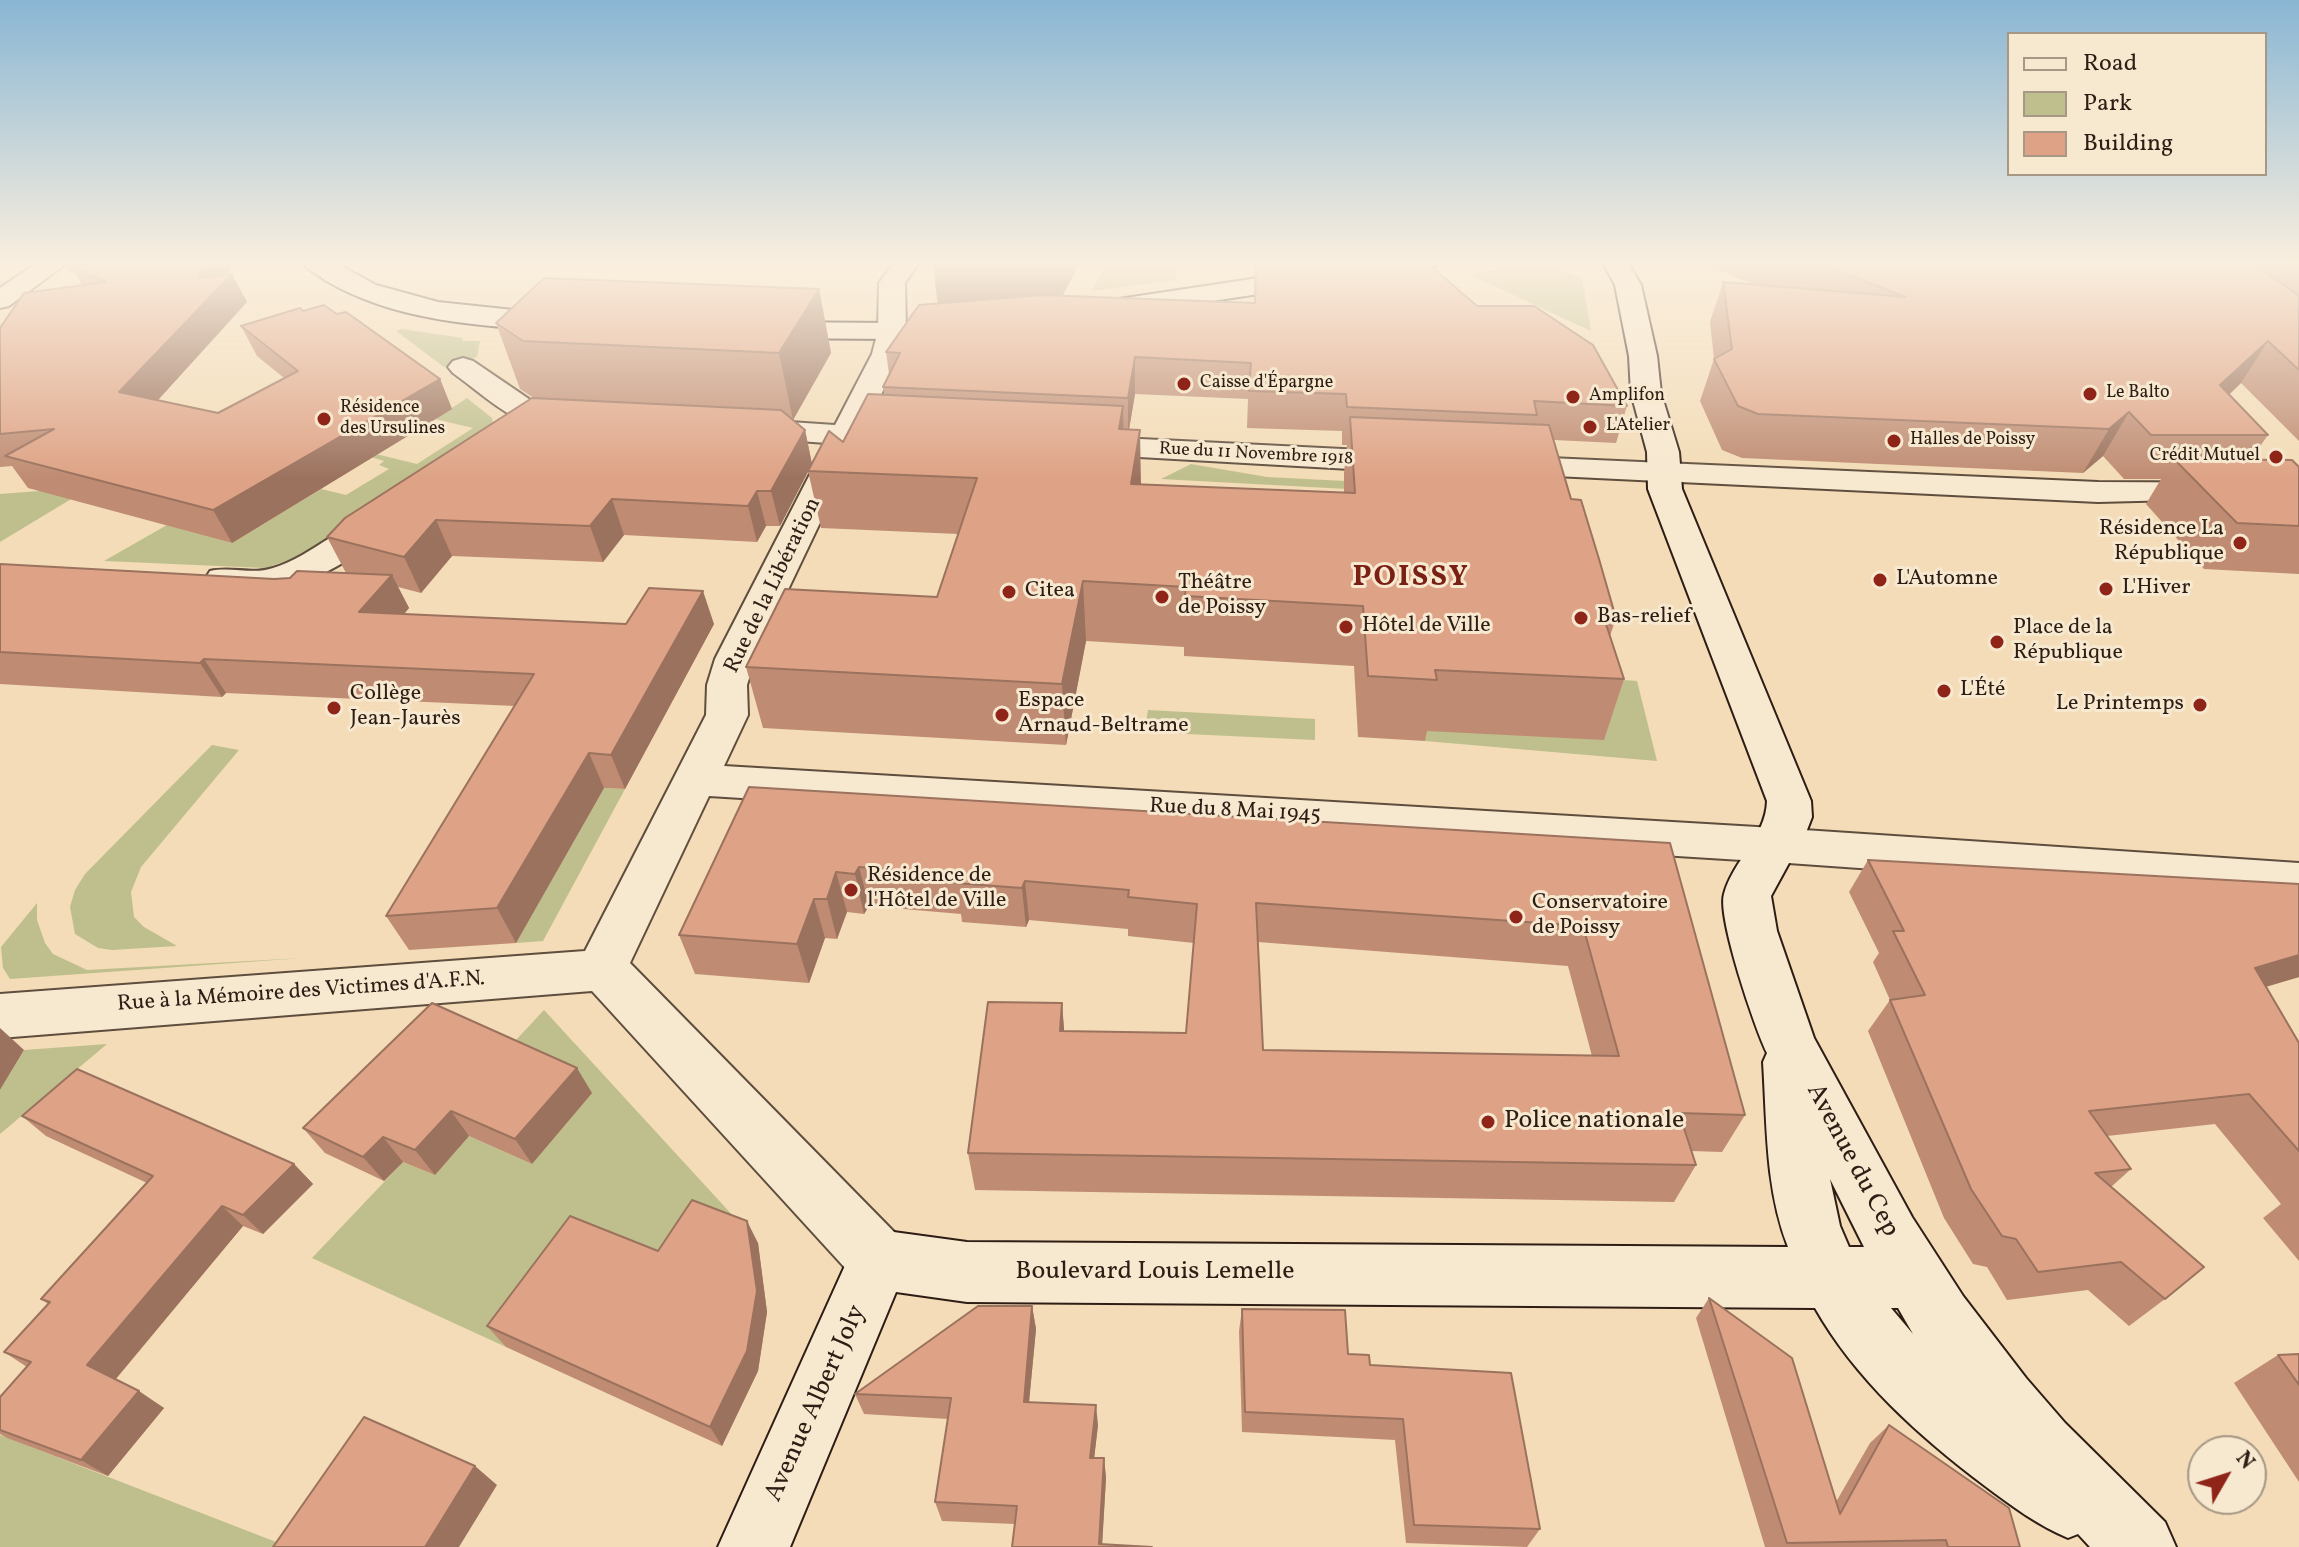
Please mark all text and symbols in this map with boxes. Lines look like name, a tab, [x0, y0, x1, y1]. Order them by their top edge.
legend	[2007, 32, 2267, 176]
text: Road	[2083, 47, 2137, 81]
text: Park	[2083, 87, 2132, 121]
text: Building	[2083, 127, 2173, 161]
place label: Caisse d'Épargne	[1200, 373, 1333, 395]
marker: Caisse d'Épargne	[1175, 375, 1193, 393]
place label: Le Balto	[2106, 383, 2169, 405]
marker: Le Balto	[2081, 385, 2099, 403]
place label: Amplifon	[1589, 386, 1665, 408]
marker: Amplifon	[1564, 388, 1582, 406]
place label: Résidence des Ursulines	[340, 398, 445, 440]
marker: Résidence des Ursulines	[315, 410, 333, 428]
place label: L'Atelier	[1606, 416, 1670, 438]
marker: L'Atelier	[1581, 418, 1599, 436]
place label: Halles de Poissy	[1910, 430, 2035, 452]
marker: Halles de Poissy	[1885, 432, 1903, 450]
street label: Rue du 11 Novembre 1918	[1158, 439, 1354, 471]
place label: Crédit Mutuel	[2150, 446, 2260, 468]
marker: Crédit Mutuel	[2267, 448, 2285, 466]
street label: Rue de la Libération	[720, 494, 828, 678]
place label: Résidence La République	[2099, 517, 2224, 568]
marker: Résidence La République	[2231, 534, 2249, 552]
district label: POISSY	[1352, 561, 1470, 597]
place label: L'Automne	[1896, 567, 1998, 593]
place label: Théâtre de Poissy	[1178, 571, 1266, 622]
marker: L'Automne	[1871, 571, 1889, 589]
place label: L'Hiver	[2122, 576, 2190, 602]
place label: Citea	[1025, 579, 1075, 605]
marker: L'Hiver	[2097, 580, 2115, 598]
marker: Citea	[1000, 583, 1018, 601]
marker: Théâtre de Poissy	[1153, 588, 1171, 606]
place label: Bas-relief	[1597, 605, 1691, 631]
marker: Bas-relief	[1572, 609, 1590, 627]
place label: Hôtel de Ville	[1362, 614, 1491, 640]
place label: Place de la République	[2013, 616, 2123, 668]
marker: Hôtel de Ville	[1337, 618, 1355, 636]
marker: Place de la République	[1988, 633, 2006, 651]
place label: L'Été	[1960, 678, 2005, 704]
place label: Collège Jean-Jaurès	[350, 682, 461, 734]
marker: L'Été	[1935, 682, 1953, 700]
place label: Espace Arnaud-Beltrame	[1018, 689, 1189, 740]
place label: Le Printemps	[2056, 692, 2184, 718]
marker: Le Printemps	[2191, 696, 2209, 714]
marker: Collège Jean-Jaurès	[325, 699, 343, 717]
marker: Espace Arnaud-Beltrame	[993, 706, 1011, 724]
street label: Rue du 8 Mai 1945	[1148, 794, 1322, 830]
place label: Résidence de l'Hôtel de Ville	[867, 864, 1006, 916]
marker: Résidence de l'Hôtel de Ville	[842, 881, 860, 899]
place label: Conservatoire de Poissy	[1532, 891, 1668, 942]
marker: Conservatoire de Poissy	[1507, 908, 1525, 926]
street label: Rue à la Mémoire des Victimes d'A.F.N.	[116, 967, 486, 1019]
street label: Avenue du Cep	[1798, 1079, 1904, 1243]
place label: Police nationale	[1504, 1106, 1684, 1138]
marker: Police nationale	[1479, 1113, 1497, 1131]
street label: Boulevard Louis Lemelle	[1015, 1257, 1295, 1289]
street label: Avenue Albert Joly	[760, 1301, 874, 1507]
north arrow	[2187, 1435, 2267, 1515]
text: N	[2227, 1445, 2262, 1477]

